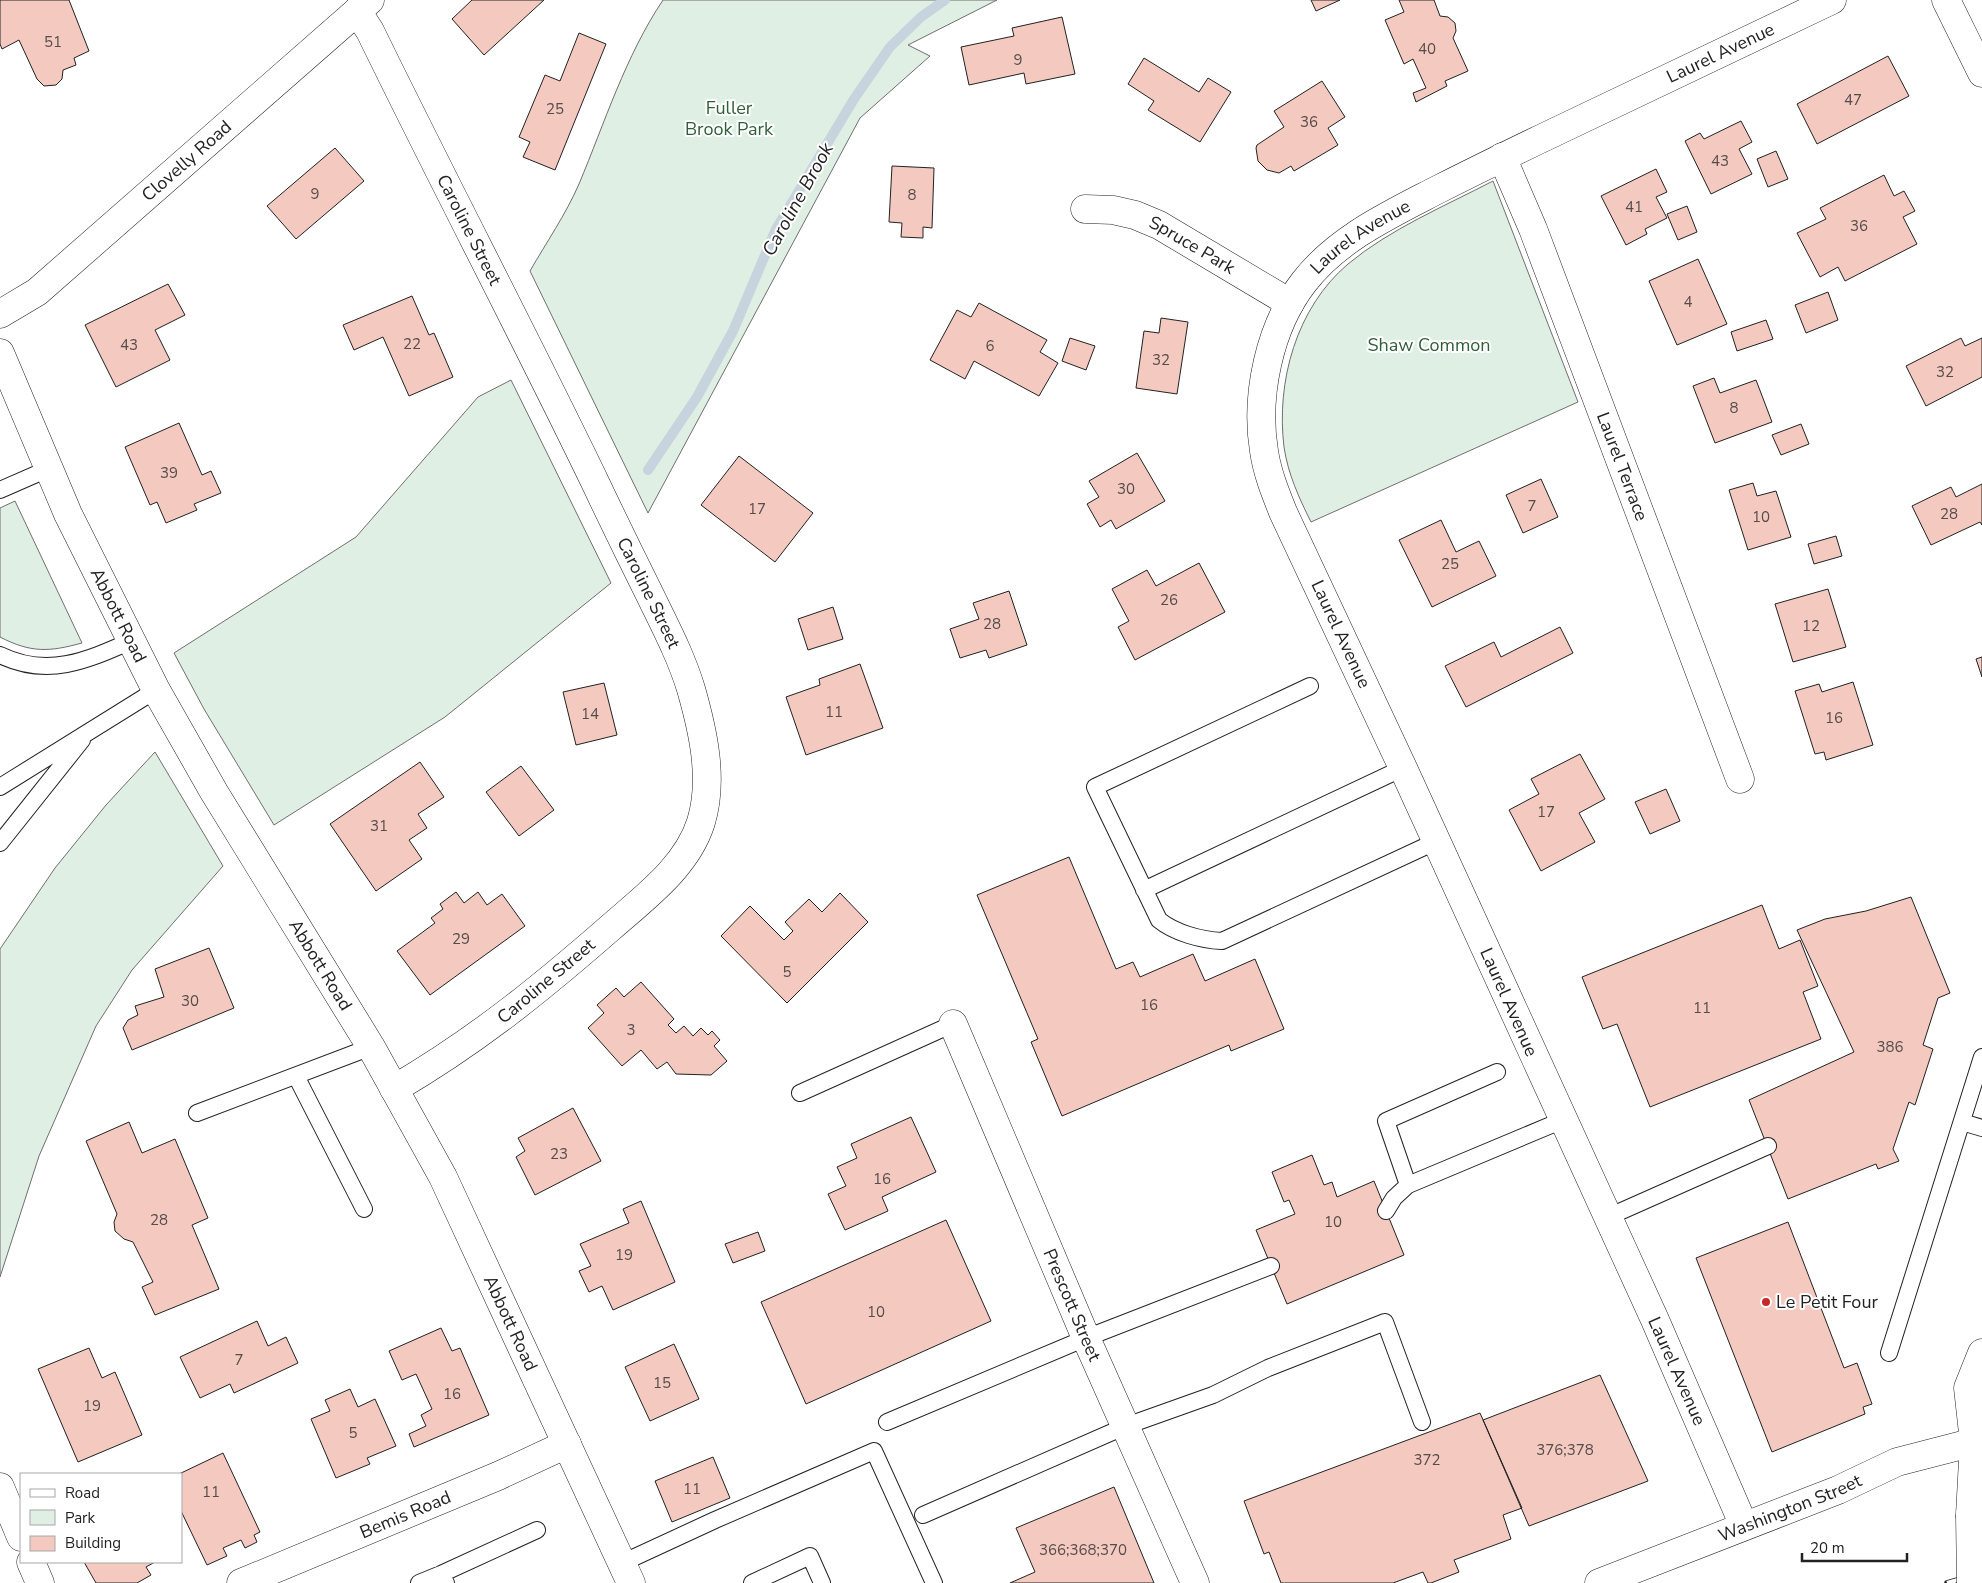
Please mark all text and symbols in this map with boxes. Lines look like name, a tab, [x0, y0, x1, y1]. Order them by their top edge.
street label: Laurel Avenue	[1663, 17, 1778, 89]
house number: 51	[44, 32, 62, 52]
house number: 40	[1418, 39, 1436, 59]
house number: 9	[1013, 50, 1023, 70]
house number: 47	[1844, 90, 1862, 110]
park label: Fuller Brook Park	[685, 96, 774, 141]
house number: 25	[546, 99, 564, 119]
house number: 36	[1300, 112, 1318, 132]
street label: Clovelly Road	[136, 115, 237, 207]
water label: Caroline Brook	[756, 138, 840, 261]
house number: 43	[1711, 151, 1729, 171]
street label: Caroline Street	[431, 170, 507, 290]
house number: 9	[310, 184, 320, 204]
house number: 8	[907, 185, 917, 205]
street label: Laurel Avenue	[1305, 194, 1414, 279]
house number: 41	[1625, 197, 1643, 217]
street label: Spruce Park	[1145, 210, 1240, 280]
house number: 36	[1850, 216, 1868, 236]
house number: 4	[1683, 292, 1693, 312]
park label: Shaw Common	[1367, 333, 1491, 357]
house number: 22	[403, 334, 421, 354]
house number: 43	[120, 335, 138, 355]
house number: 6	[985, 336, 995, 356]
house number: 32	[1152, 350, 1170, 370]
house number: 32	[1936, 362, 1954, 382]
house number: 8	[1729, 398, 1739, 418]
street label: Laurel Terrace	[1591, 409, 1654, 524]
house number: 39	[160, 463, 178, 483]
house number: 30	[1117, 479, 1135, 499]
house number: 7	[1527, 496, 1537, 516]
house number: 17	[748, 499, 766, 519]
house number: 28	[1940, 504, 1958, 524]
house number: 10	[1752, 507, 1770, 527]
street label: Caroline Street	[611, 533, 686, 653]
house number: 25	[1441, 554, 1459, 574]
street label: Abbott Road	[85, 564, 152, 667]
street label: Laurel Avenue	[1306, 576, 1376, 692]
house number: 26	[1160, 590, 1178, 610]
house number: 28	[983, 614, 1001, 634]
house number: 12	[1802, 616, 1820, 636]
house number: 11	[825, 702, 843, 722]
house number: 14	[581, 704, 599, 724]
house number: 16	[1825, 708, 1843, 728]
house number: 17	[1537, 802, 1555, 822]
house number: 31	[370, 816, 388, 836]
street label: Abbott Road	[283, 915, 358, 1015]
house number: 29	[452, 929, 470, 949]
street label: Caroline Street	[492, 933, 600, 1029]
street label: Laurel Avenue	[1474, 944, 1544, 1060]
house number: 5	[782, 962, 792, 982]
house number: 30	[181, 991, 199, 1011]
house number: 16	[1140, 995, 1158, 1015]
house number: 11	[1693, 998, 1711, 1018]
house number: 3	[626, 1020, 636, 1040]
house number: 386	[1876, 1037, 1904, 1057]
house number: 23	[550, 1144, 568, 1164]
house number: 16	[873, 1169, 891, 1189]
house number: 28	[150, 1210, 168, 1230]
house number: 10	[1324, 1212, 1342, 1232]
house number: 19	[615, 1245, 633, 1265]
street label: Prescott Street	[1037, 1245, 1107, 1365]
street label: Abbott Road	[478, 1271, 543, 1375]
place label: Le Petit Four	[1776, 1290, 1878, 1314]
marker: Le Petit Four	[1760, 1296, 1772, 1308]
house number: 10	[867, 1302, 885, 1322]
street label: Laurel Avenue	[1642, 1313, 1712, 1429]
house number: 7	[234, 1350, 244, 1370]
house number: 15	[653, 1373, 671, 1393]
house number: 16	[443, 1384, 461, 1404]
house number: 19	[83, 1396, 101, 1416]
house number: 5	[348, 1423, 358, 1443]
house number: 376;378	[1536, 1440, 1594, 1460]
house number: 372	[1413, 1450, 1441, 1470]
street label: Washington Street	[1715, 1468, 1866, 1547]
legend	[20, 1473, 182, 1563]
house number: 11	[683, 1479, 701, 1499]
house number: 11	[202, 1482, 220, 1502]
text: Road	[65, 1483, 100, 1503]
street label: Bemis Road	[356, 1485, 455, 1544]
text: Park	[65, 1508, 95, 1528]
scale bar	[1802, 1530, 1907, 1562]
text: Building	[65, 1533, 121, 1553]
text: 20 m	[1810, 1538, 1845, 1558]
house number: 366;368;370	[1039, 1540, 1127, 1560]

